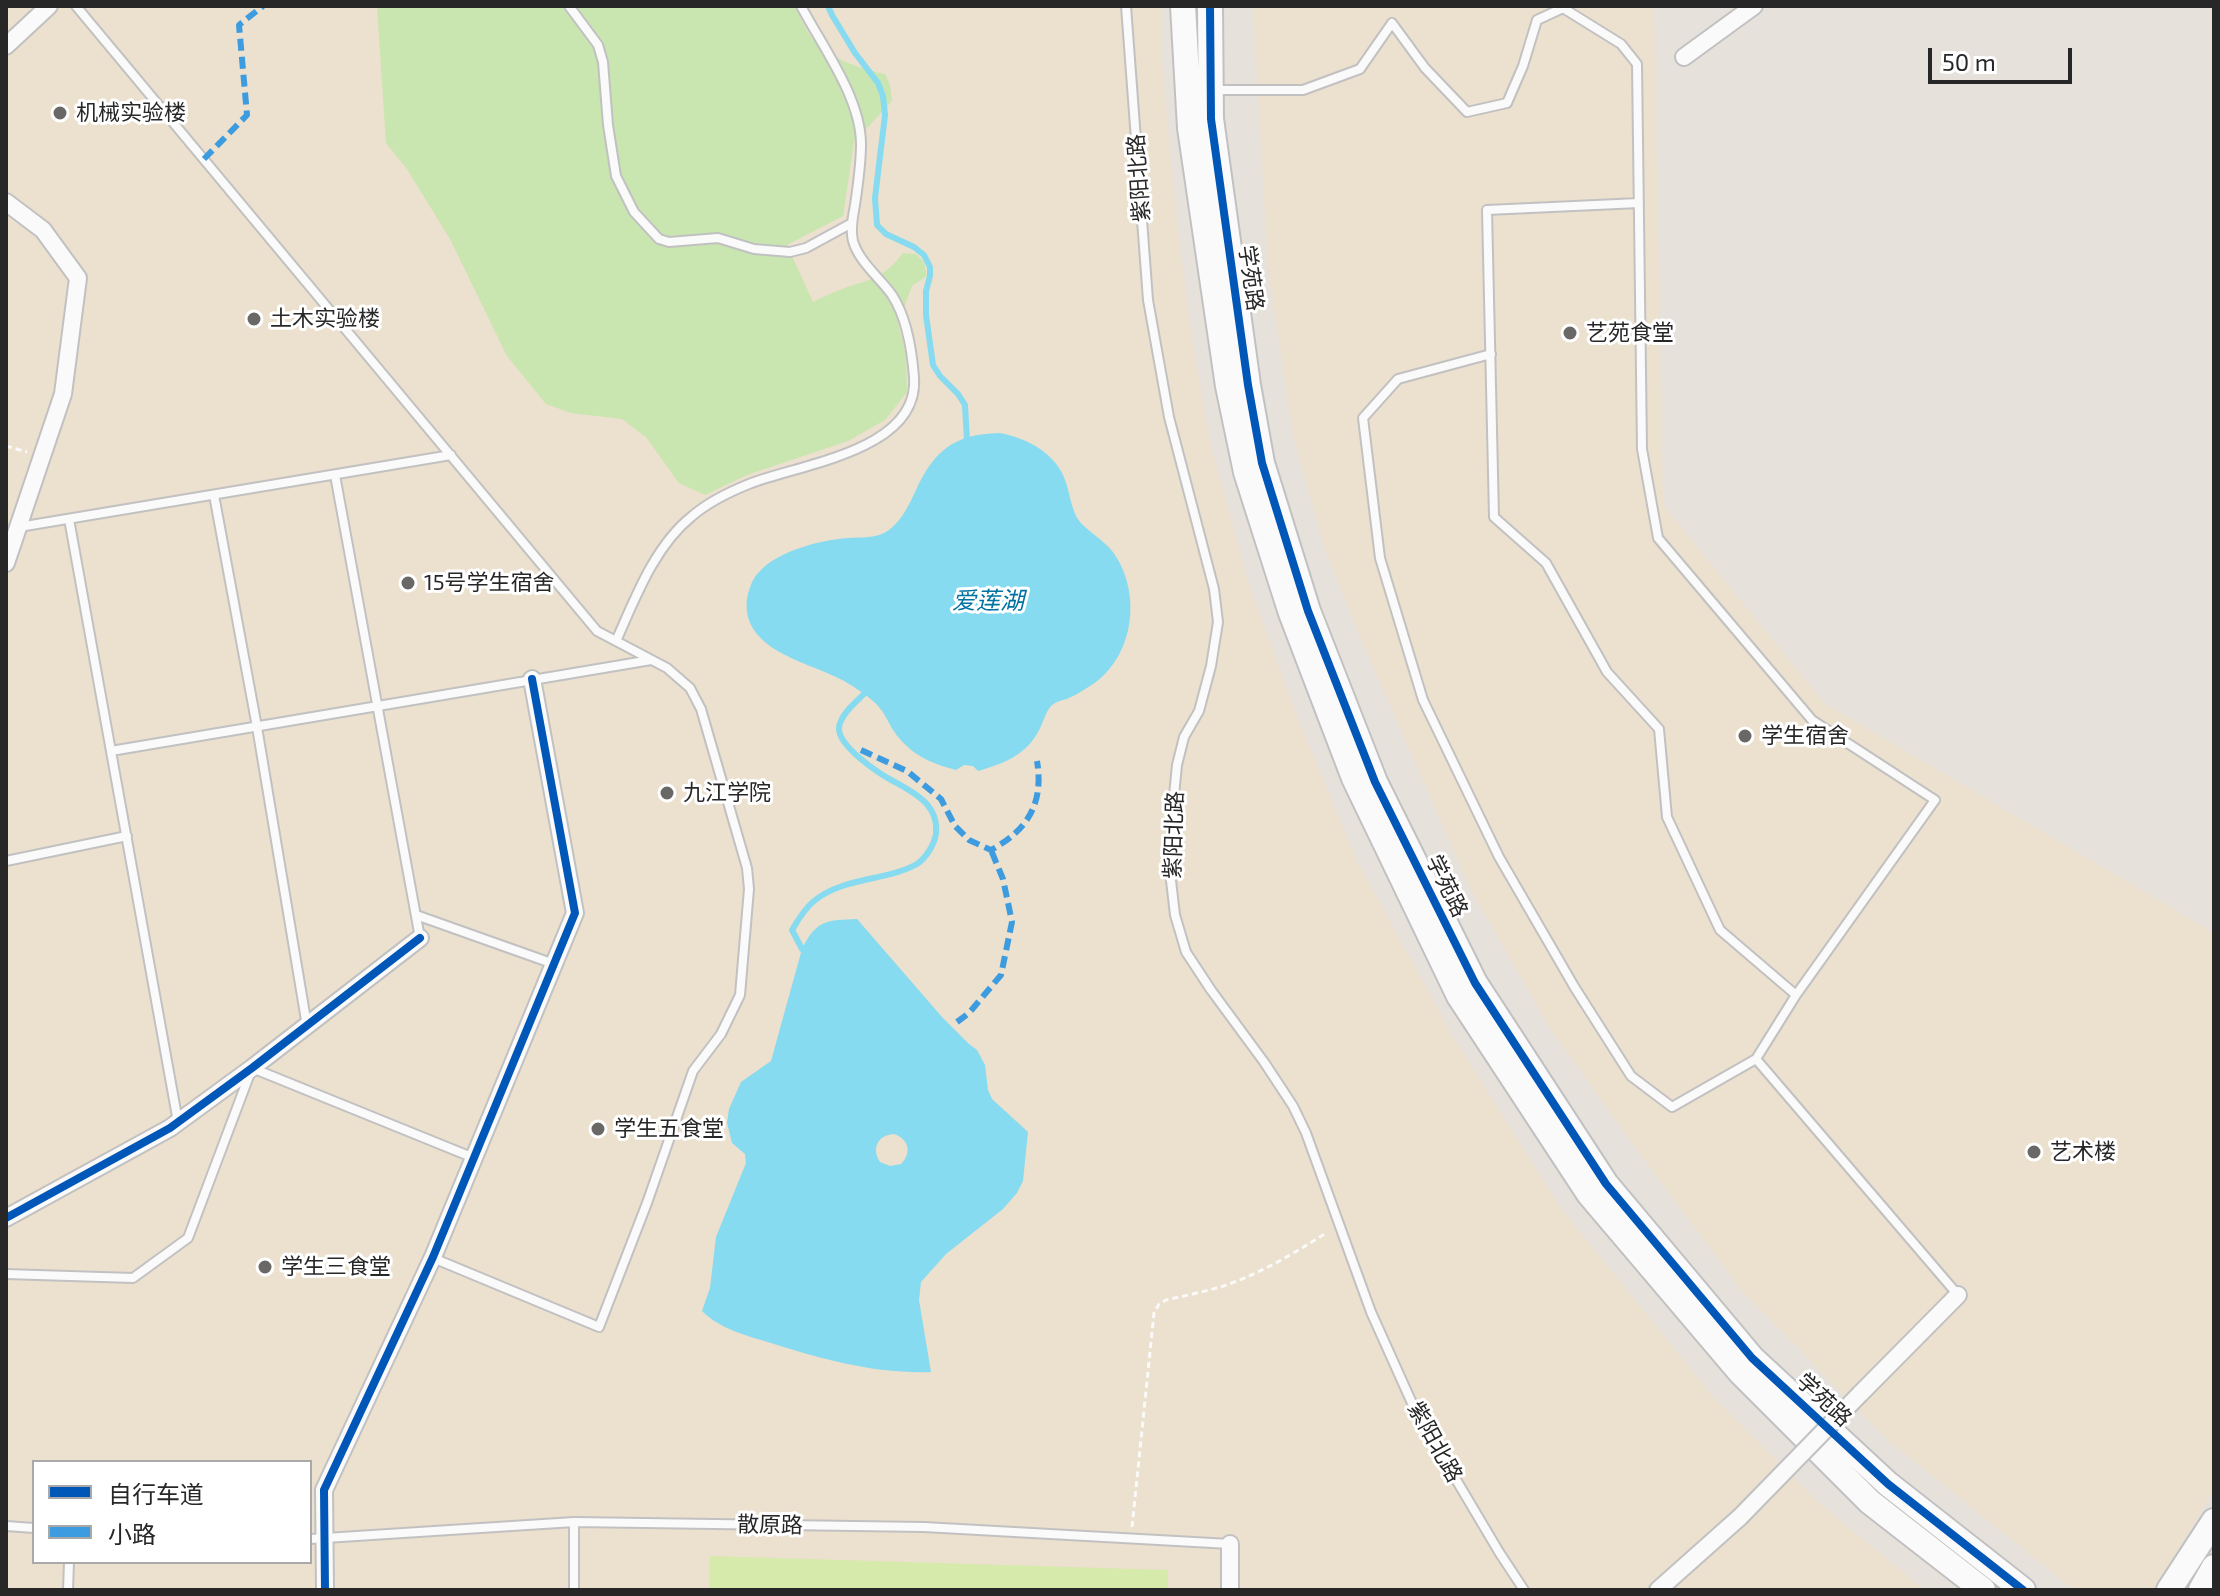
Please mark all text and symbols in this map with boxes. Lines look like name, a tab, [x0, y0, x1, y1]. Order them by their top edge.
scale bar	[1932, 32, 2076, 82]
text: 50 m	[1942, 47, 1996, 76]
place label: 机械实验楼	[76, 100, 186, 126]
marker: 机械实验楼	[51, 104, 69, 122]
street label: 紫阳北路	[1123, 133, 1155, 223]
street label: 学苑路	[1233, 243, 1269, 313]
place label: 土木实验楼	[270, 306, 380, 332]
marker: 土木实验楼	[245, 310, 263, 328]
place label: 艺苑食堂	[1586, 320, 1674, 346]
marker: 艺苑食堂	[1561, 324, 1579, 342]
place label: 15号学生宿舍	[424, 570, 555, 596]
marker: 15号学生宿舍	[399, 574, 417, 592]
water label: 爱莲湖	[952, 587, 1024, 615]
place label: 学生宿舍	[1761, 723, 1849, 749]
marker: 学生宿舍	[1736, 727, 1754, 745]
place label: 九江学院	[683, 780, 771, 806]
marker: 九江学院	[658, 784, 676, 802]
street label: 紫阳北路	[1159, 791, 1189, 879]
street label: 学苑路	[1421, 851, 1473, 921]
place label: 学生五食堂	[614, 1116, 724, 1142]
marker: 学生五食堂	[589, 1120, 607, 1138]
place label: 艺术楼	[2050, 1139, 2116, 1165]
marker: 艺术楼	[2025, 1143, 2043, 1161]
place label: 学生三食堂	[281, 1254, 391, 1280]
marker: 学生三食堂	[256, 1258, 274, 1276]
street label: 学苑路	[1791, 1368, 1857, 1432]
street label: 紫阳北路	[1402, 1397, 1468, 1487]
legend	[32, 1460, 312, 1564]
text: 自行车道	[108, 1479, 204, 1508]
street label: 散原路	[737, 1511, 803, 1539]
text: 小路	[108, 1519, 156, 1548]

